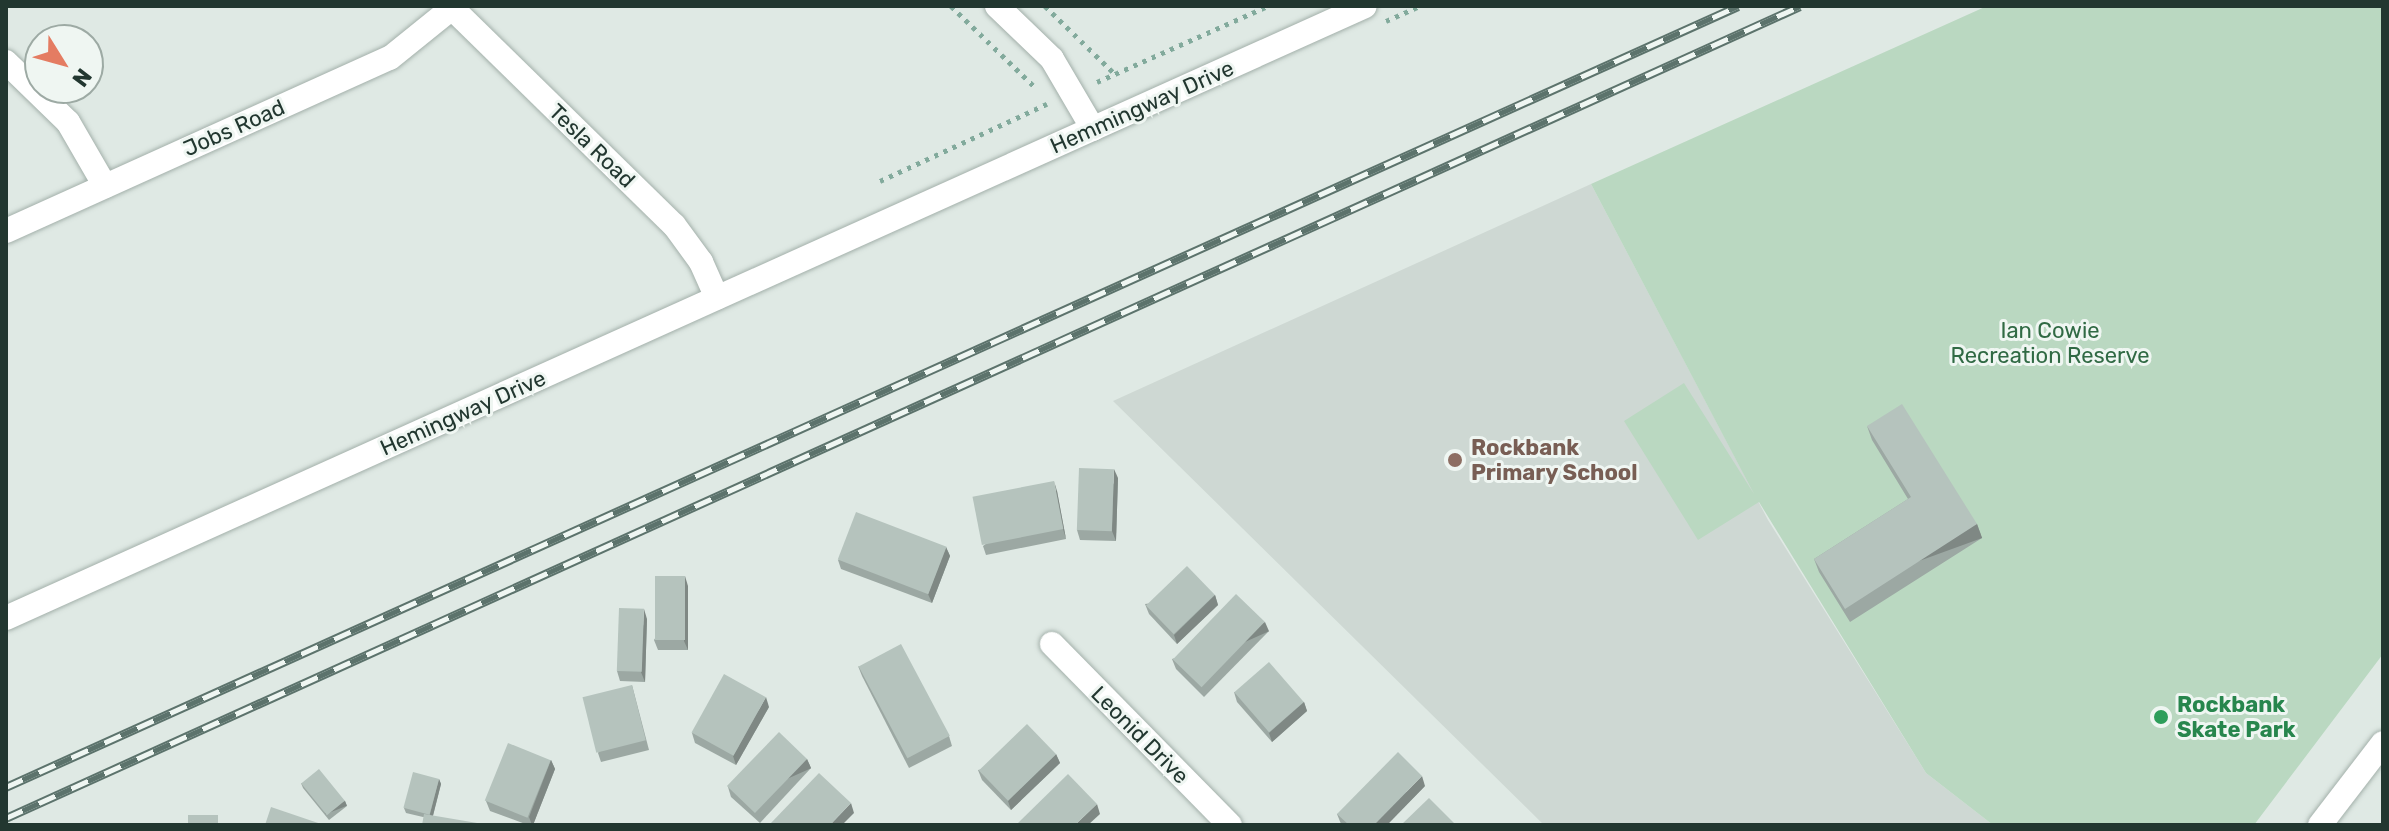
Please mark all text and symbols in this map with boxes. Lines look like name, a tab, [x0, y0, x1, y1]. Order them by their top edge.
north arrow	[24, 24, 104, 104]
street label: Hemmingway Drive	[1046, 55, 1238, 159]
text: N	[66, 63, 98, 92]
street label: Jobs Road	[179, 94, 289, 162]
street label: Tesla Road	[544, 99, 640, 193]
park label: Ian Cowie Recreation Reserve	[1950, 317, 2150, 368]
street label: Hemingway Drive	[376, 365, 550, 461]
place label: Rockbank Primary School	[1471, 434, 1638, 486]
marker: Rockbank Primary School	[1446, 451, 1464, 469]
street label: Leonid Drive	[1086, 681, 1194, 789]
place label: Rockbank Skate Park	[2177, 691, 2296, 742]
marker: Rockbank Skate Park	[2152, 708, 2170, 726]

